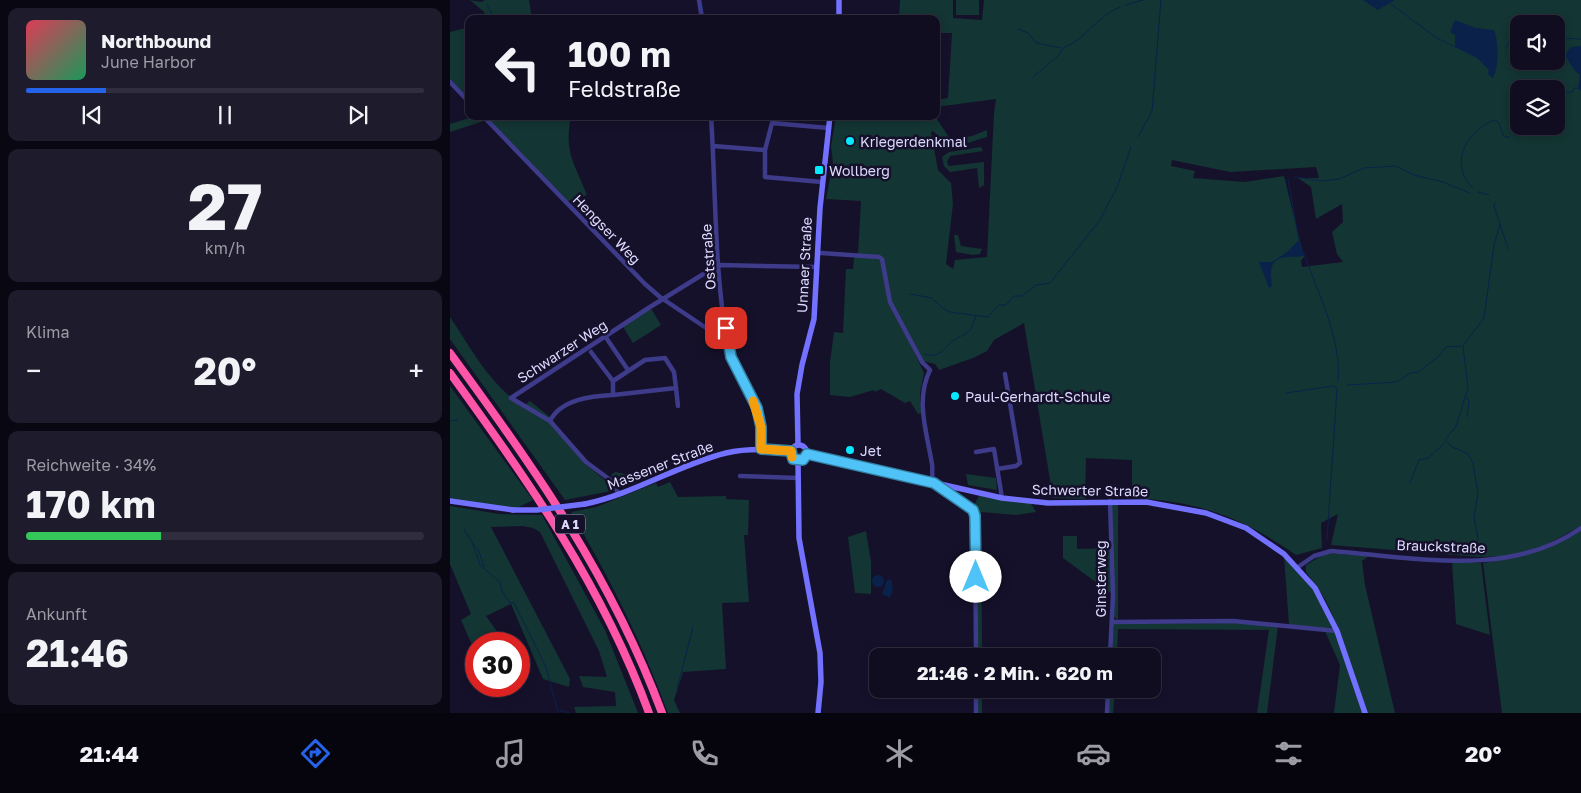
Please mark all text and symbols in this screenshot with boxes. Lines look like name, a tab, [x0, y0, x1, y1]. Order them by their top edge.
map controls	[1510, 15, 1565, 135]
button: sound	[1510, 15, 1565, 70]
text: Northbound	[101, 29, 211, 52]
text: 100 m	[568, 33, 671, 75]
icon: left	[485, 35, 550, 100]
text: June Harbor	[101, 52, 196, 72]
text: Feldstraße	[568, 75, 681, 102]
button: layers	[1510, 80, 1565, 135]
icon: previous	[78, 101, 106, 129]
icon: pause	[211, 101, 239, 129]
icon: next	[344, 101, 372, 129]
place label: Kriegerdenkmal	[860, 133, 967, 150]
marker: Kriegerdenkmal	[844, 135, 856, 147]
place label: Wollberg	[829, 162, 890, 179]
marker: Wollberg	[813, 164, 825, 176]
text: 27	[187, 166, 263, 244]
street label: Hengser Weg	[570, 191, 644, 267]
street label: Unnaer Straße	[793, 217, 815, 313]
street label: Oststraße	[697, 224, 719, 290]
text: km/h	[205, 238, 245, 258]
pin	[705, 307, 747, 349]
icon: arrive	[712, 314, 740, 342]
street label: Schwarzer Weg	[514, 316, 610, 386]
text: Klima	[26, 322, 70, 342]
text: 20°	[194, 348, 256, 393]
text: −	[26, 354, 41, 387]
text: +	[409, 354, 424, 387]
place label: Paul-Gerhardt-Schule	[965, 388, 1110, 405]
marker: Paul-Gerhardt-Schule	[949, 390, 961, 402]
street label: Massener Straße	[605, 437, 715, 493]
place label: Jet	[860, 442, 882, 459]
marker: Jet	[844, 444, 856, 456]
text: Reichweite · 34%	[26, 455, 156, 475]
street label: Schwerter Straße	[1032, 480, 1148, 500]
text: 170 km	[26, 481, 156, 526]
road number: A 1	[555, 514, 585, 534]
street label: Brauckstraße	[1396, 536, 1486, 556]
street label: Ginsterweg	[1092, 540, 1109, 618]
position arrow	[949, 550, 1001, 602]
text: Ankunft	[26, 604, 88, 624]
text: 21:46	[26, 630, 129, 675]
speed limit sign: 30	[465, 632, 530, 697]
text: 21:46 · 2 Min. · 620 m	[917, 661, 1113, 684]
icon: directions	[298, 736, 333, 771]
icon: music	[493, 736, 528, 771]
icon: phone	[687, 736, 722, 771]
icon: climate	[882, 736, 917, 771]
icon: car	[1076, 736, 1111, 771]
icon: filters	[1271, 736, 1306, 771]
text: 21:44	[80, 740, 139, 767]
text: 20°	[1465, 740, 1501, 767]

